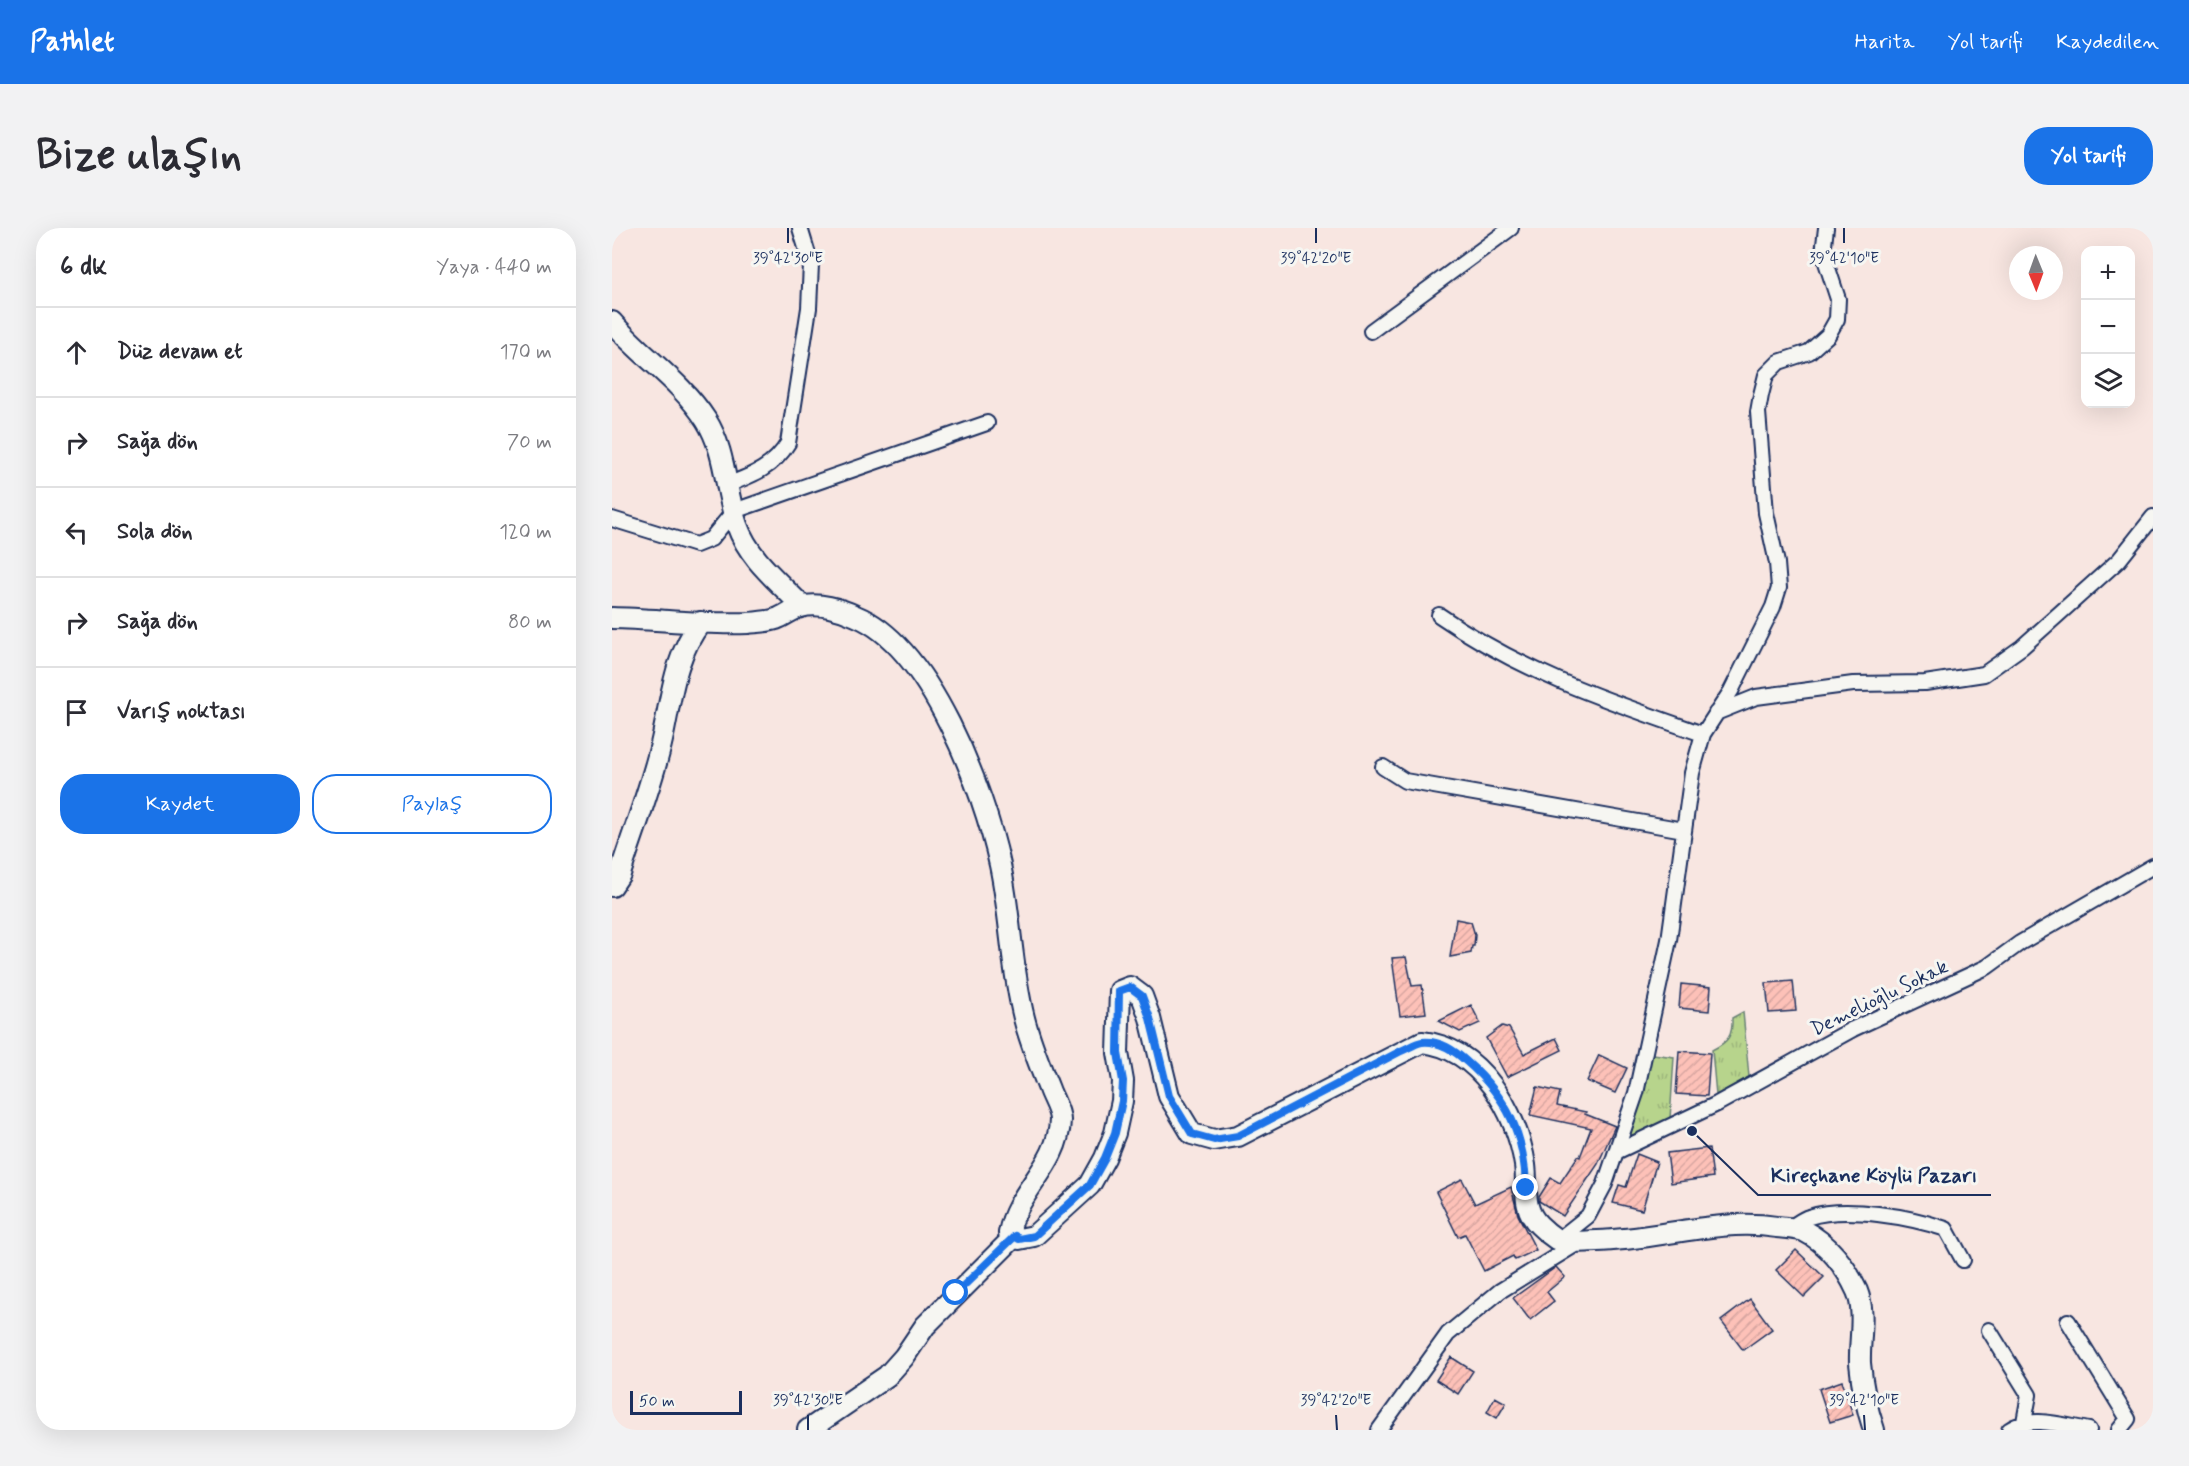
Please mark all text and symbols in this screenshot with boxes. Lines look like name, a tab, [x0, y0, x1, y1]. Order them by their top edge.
text: Pathlet	[30, 24, 114, 61]
text: Harita	[1854, 28, 1915, 56]
text: Yol tarifi	[1948, 28, 2023, 56]
text: Kaydedilen	[2056, 28, 2159, 56]
button: Yol tarifi	[2024, 127, 2153, 185]
text: Bize ulaşın	[36, 129, 242, 184]
north arrow	[2009, 246, 2063, 300]
map controls	[2081, 246, 2135, 408]
button: +	[2081, 246, 2135, 300]
text: 39°42'30"E	[753, 249, 823, 269]
text: 39°42'20"E	[1281, 249, 1352, 269]
text: 39°42'10"E	[1809, 249, 1879, 269]
text: 6 dk	[60, 250, 107, 284]
text: Yaya · 440 m	[436, 254, 552, 281]
button: −	[2081, 300, 2135, 354]
icon: ahead	[60, 336, 93, 369]
text: Düz devam et	[117, 338, 242, 366]
text: 170 m	[500, 339, 552, 366]
button: layers	[2081, 354, 2135, 408]
icon: right	[60, 426, 93, 459]
text: Sağa dön	[117, 428, 198, 456]
text: 70 m	[507, 429, 552, 456]
icon: left	[60, 516, 93, 549]
text: Sola dön	[117, 518, 193, 546]
text: 120 m	[499, 519, 552, 546]
icon: right	[60, 606, 93, 639]
text: Sağa dön	[117, 608, 198, 636]
text: 80 m	[508, 609, 552, 636]
icon: arrive	[60, 696, 93, 729]
text: Varış noktası	[117, 698, 246, 726]
button: Kaydet	[60, 774, 300, 834]
button: Paylaş	[312, 774, 552, 834]
street label: Demelioğlu Sokak	[1807, 953, 1953, 1043]
callout: Kireçhane Köylü Pazarı	[1758, 1156, 1991, 1195]
text: Kireçhane Köylü Pazarı	[1771, 1162, 1977, 1190]
route end	[1512, 1174, 1538, 1200]
route start	[942, 1279, 968, 1305]
scale bar	[630, 1388, 742, 1416]
text: 50 m	[639, 1391, 675, 1412]
text: 39°42'30"E	[773, 1391, 843, 1411]
text: 39°42'20"E	[1301, 1391, 1372, 1411]
text: 39°42'10"E	[1829, 1391, 1899, 1411]

